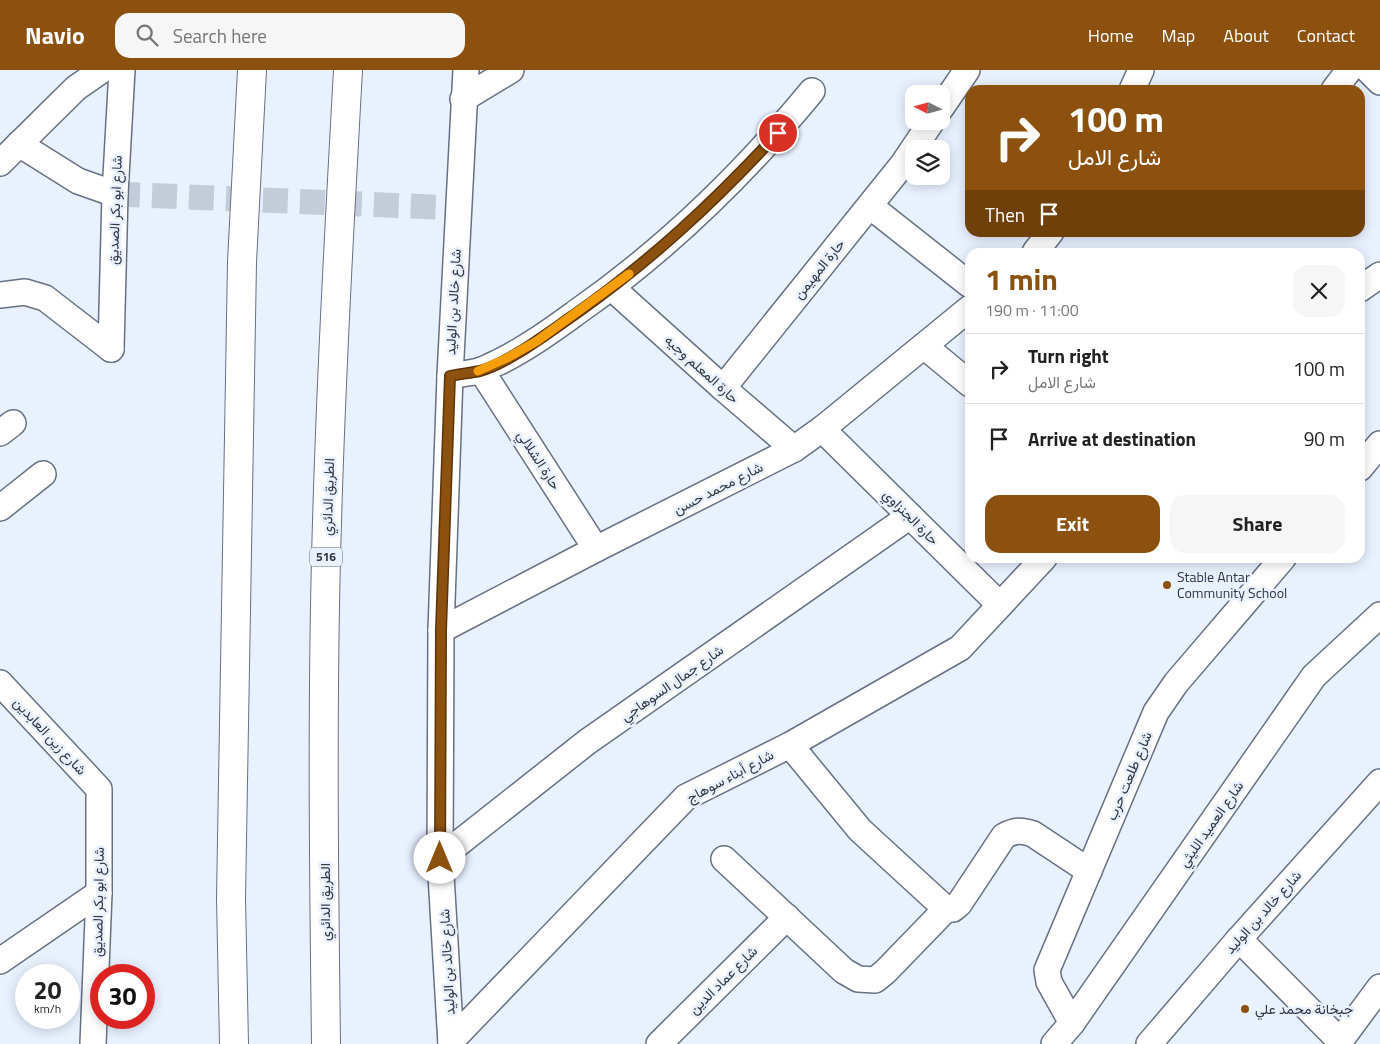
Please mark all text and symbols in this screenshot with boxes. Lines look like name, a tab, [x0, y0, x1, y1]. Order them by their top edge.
search box	[115, 13, 465, 58]
text: Navio	[25, 17, 85, 53]
icon: search	[133, 21, 161, 49]
text: Search here	[173, 21, 267, 50]
text: Home	[1088, 22, 1134, 49]
text: Map	[1162, 22, 1195, 49]
text: About	[1223, 22, 1269, 49]
text: Contact	[1297, 22, 1355, 49]
north arrow	[905, 85, 950, 130]
map controls	[905, 85, 950, 185]
text: 100 m	[1068, 92, 1164, 146]
icon: right	[985, 105, 1050, 170]
pin	[757, 112, 799, 154]
icon: arrive	[764, 119, 792, 147]
button: layers	[905, 140, 950, 185]
text: شارع الامل	[1068, 140, 1161, 174]
street label: شارع ابو بكر الصديق	[102, 155, 128, 265]
text: Then	[985, 200, 1025, 229]
icon: arrive	[1035, 200, 1063, 228]
street label: حارة المهيمن	[788, 234, 849, 303]
street label: شارع خالد بن الوليد	[439, 248, 467, 356]
text: 1 min	[985, 256, 1058, 302]
button: close	[1293, 265, 1345, 317]
text: 190 m · 11:00	[985, 298, 1079, 322]
street label: حارة المعلم وجيه	[660, 329, 744, 408]
text: Turn right	[1028, 341, 1109, 370]
text: 100 m	[1293, 354, 1345, 383]
icon: right	[985, 355, 1013, 383]
text: شارع الامل	[1028, 370, 1096, 394]
text: Arrive at destination	[1028, 424, 1196, 453]
text: 90 m	[1304, 424, 1345, 453]
icon: arrive	[985, 425, 1013, 453]
street label: حارة الشلالي	[511, 426, 566, 495]
street label: شارع محمد حسن	[669, 456, 767, 520]
street label: الطريق الدائري	[316, 458, 341, 536]
street label: حارة الجنزاوي	[877, 484, 944, 551]
button: Exit	[985, 495, 1160, 553]
button: Share	[1170, 495, 1345, 553]
road number: 516	[310, 548, 342, 567]
place label: Stable Antar Community School	[1177, 566, 1287, 603]
marker: Stable Antar Community School	[1161, 579, 1173, 591]
street label: شارع جمال السوهاجي	[616, 639, 729, 728]
street label: شارع زين العابدين	[8, 692, 92, 780]
street label: شارع طلعت حرب	[1100, 728, 1158, 824]
street label: شارع أبناء سوهاج	[683, 744, 777, 808]
street label: شارع العميد الليثي	[1173, 776, 1250, 872]
position arrow	[413, 831, 465, 883]
street label: شارع ابو بكر الصديق	[86, 847, 110, 957]
street label: الطريق الدائري	[314, 863, 337, 941]
street label: شارع خالد بن الوليد	[1219, 865, 1307, 959]
street label: شارع خالد بن الوليد	[433, 908, 461, 1016]
street label: شارع عماد الدين	[684, 941, 762, 1019]
speed limit sign: 30	[90, 964, 155, 1029]
text: 20	[33, 971, 62, 1009]
place label: جبخانة محمد علي	[1255, 998, 1353, 1021]
text: km/h	[34, 999, 61, 1018]
marker: جبخانة محمد علي	[1239, 1003, 1251, 1015]

